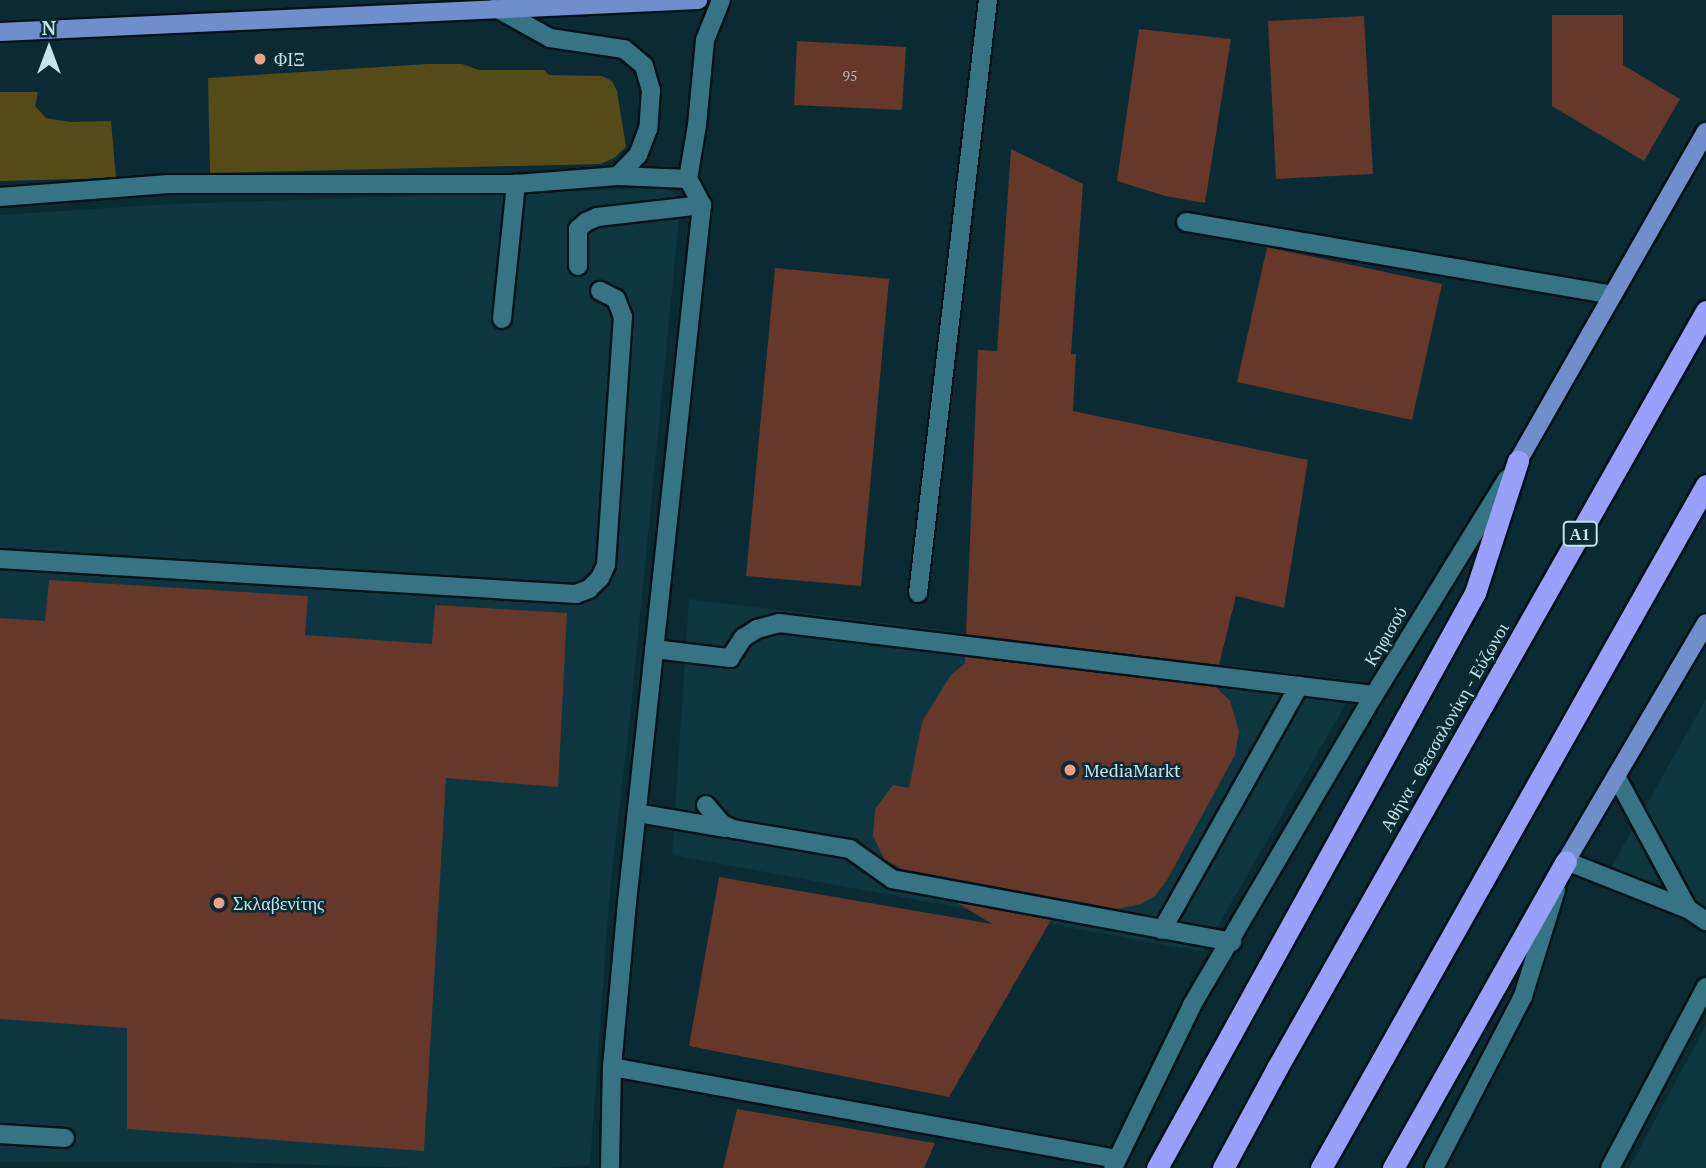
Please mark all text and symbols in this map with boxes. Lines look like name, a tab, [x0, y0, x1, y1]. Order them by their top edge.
north arrow	[14, 14, 84, 84]
text: N	[42, 15, 56, 40]
place label: ΦΙΞ	[274, 48, 305, 70]
marker: ΦΙΞ	[252, 51, 268, 67]
house number: 95	[843, 68, 857, 84]
road number: Α1	[1562, 522, 1598, 547]
street label: Κηφισού	[1359, 602, 1411, 670]
street label: Αθήνα - Θεσσαλονίκη - Εύζωνοι	[1375, 617, 1513, 837]
place label: MediaMarkt	[1084, 759, 1181, 781]
marker: MediaMarkt	[1062, 762, 1078, 778]
place label: Σκλαβενίτης	[233, 892, 324, 914]
marker: Σκλαβενίτης	[211, 895, 227, 911]

